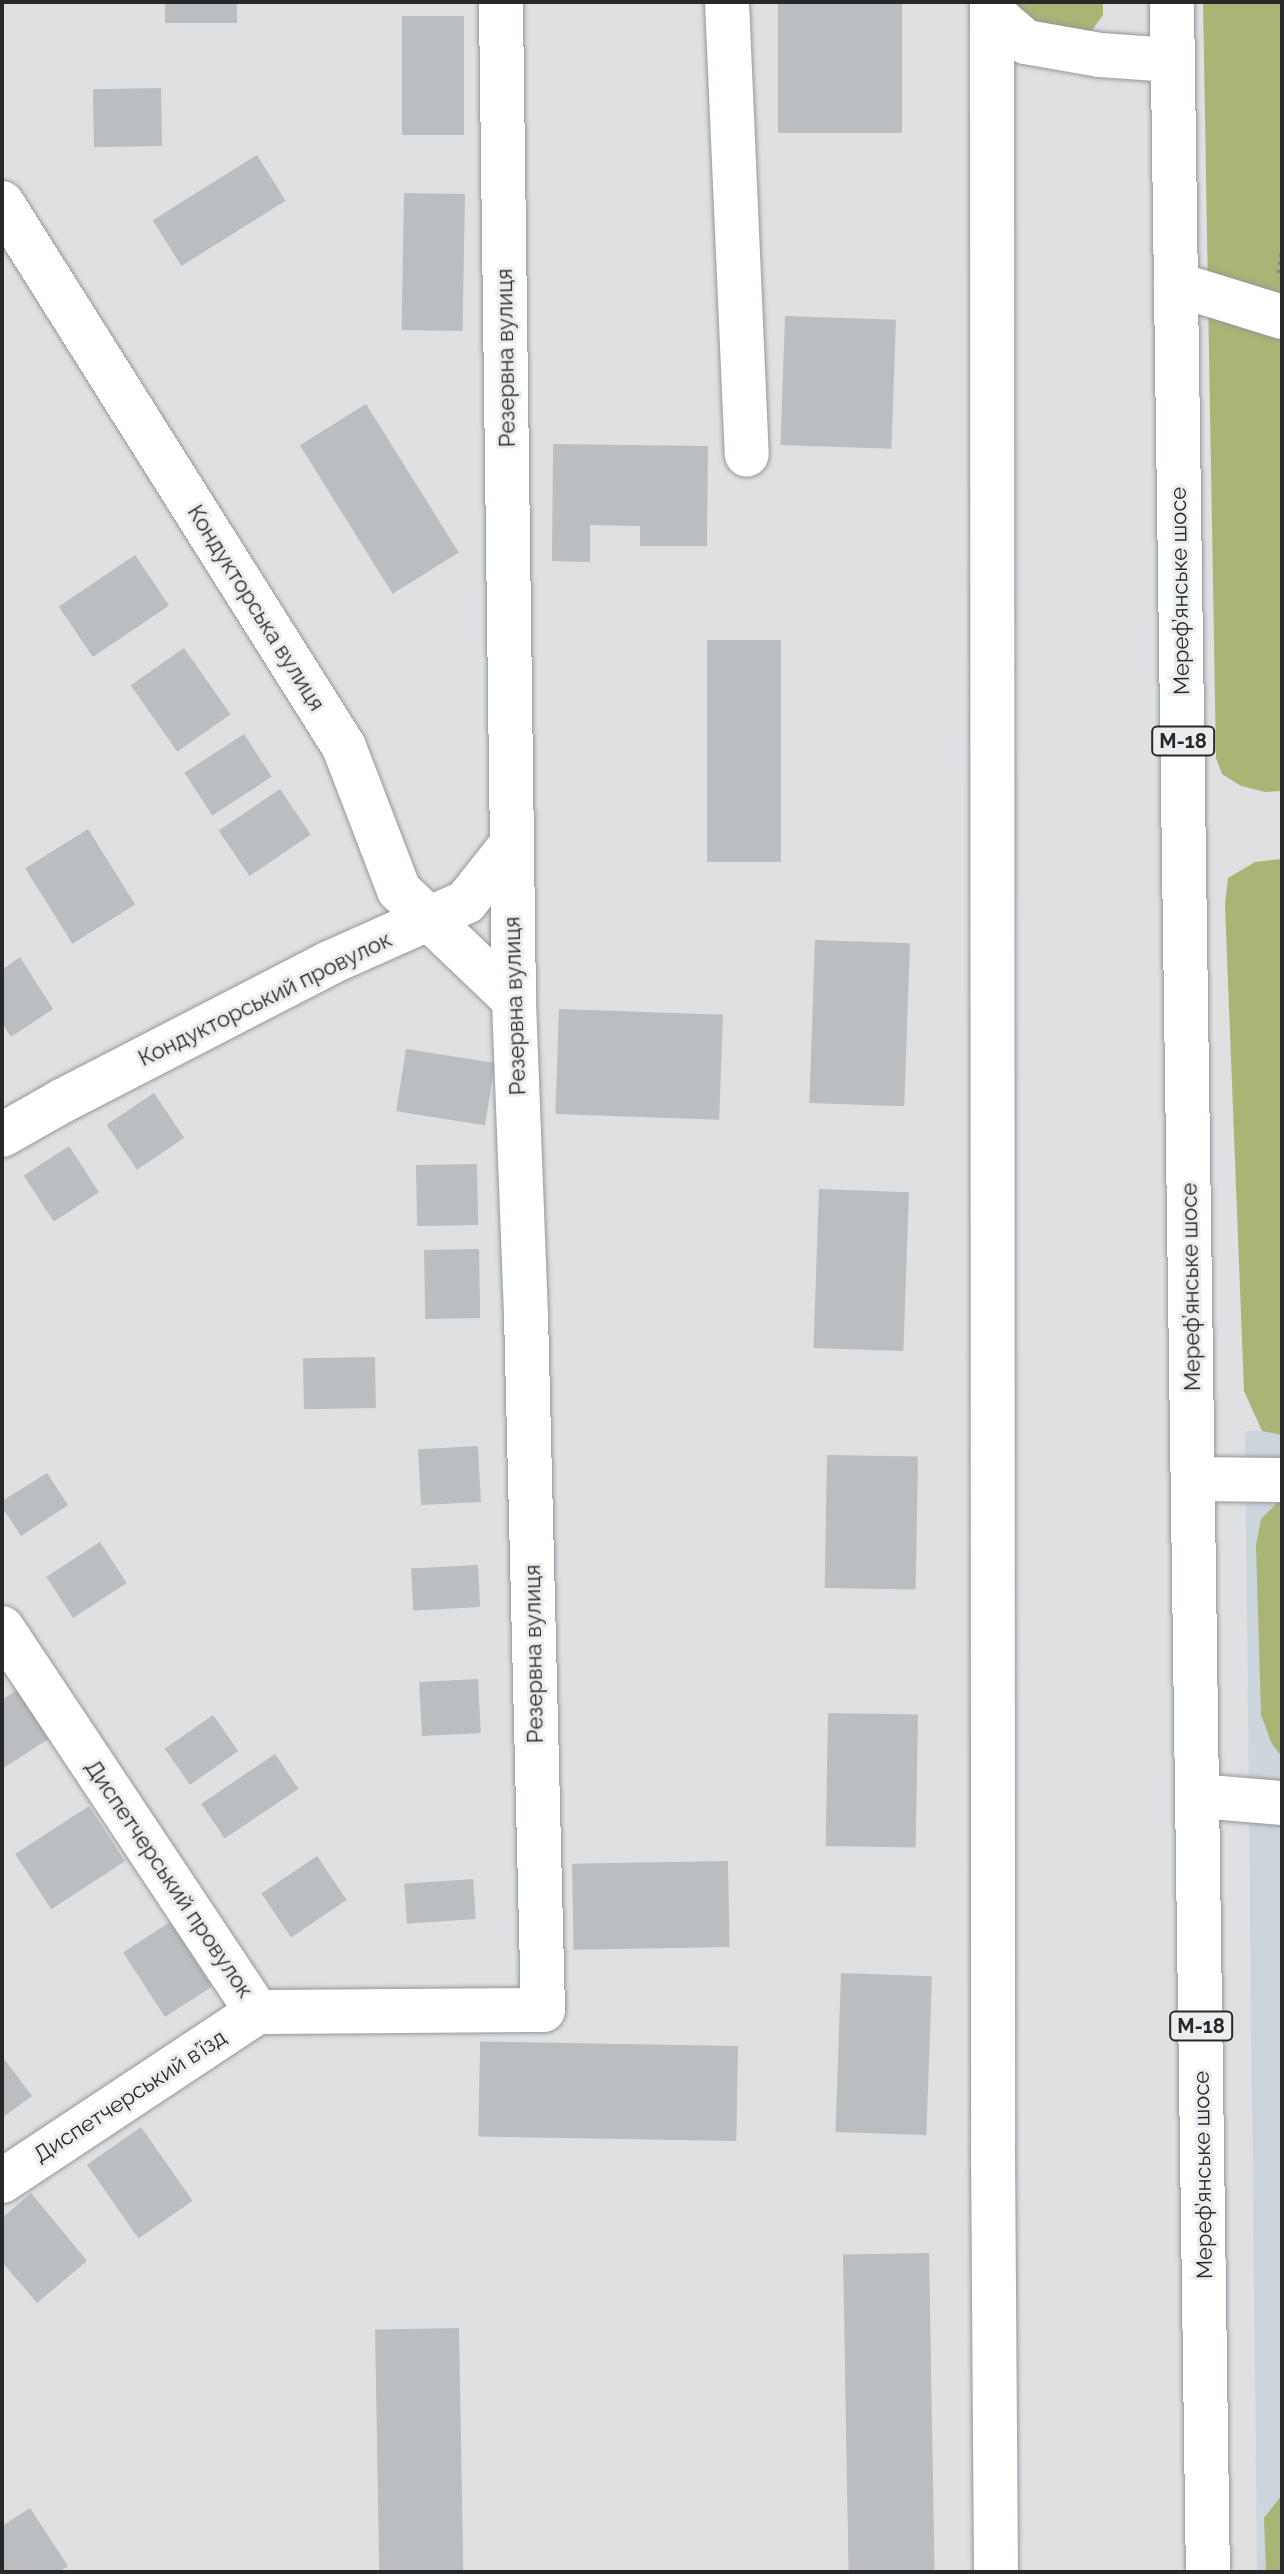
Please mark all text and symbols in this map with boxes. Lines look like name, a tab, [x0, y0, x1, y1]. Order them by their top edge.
street label: Резервна вулиця	[491, 268, 521, 448]
street label: Мереф’янське шосе	[1165, 487, 1195, 695]
street label: Кондукторська вулиця	[182, 500, 330, 716]
road number: М-18	[1151, 725, 1215, 757]
street label: Резервна вулиця	[499, 916, 531, 1096]
street label: Кондукторський провулок	[134, 926, 396, 1072]
street label: Мереф’янське шосе	[1176, 1183, 1206, 1391]
street label: Резервна вулиця	[519, 1564, 549, 1744]
street label: Диспетчерський провулок	[79, 1755, 259, 2003]
road number: М-18	[1169, 2010, 1233, 2042]
street label: Диспетчерський в’їзд	[29, 2024, 231, 2168]
street label: Мереф’янське шосе	[1188, 2071, 1218, 2279]

